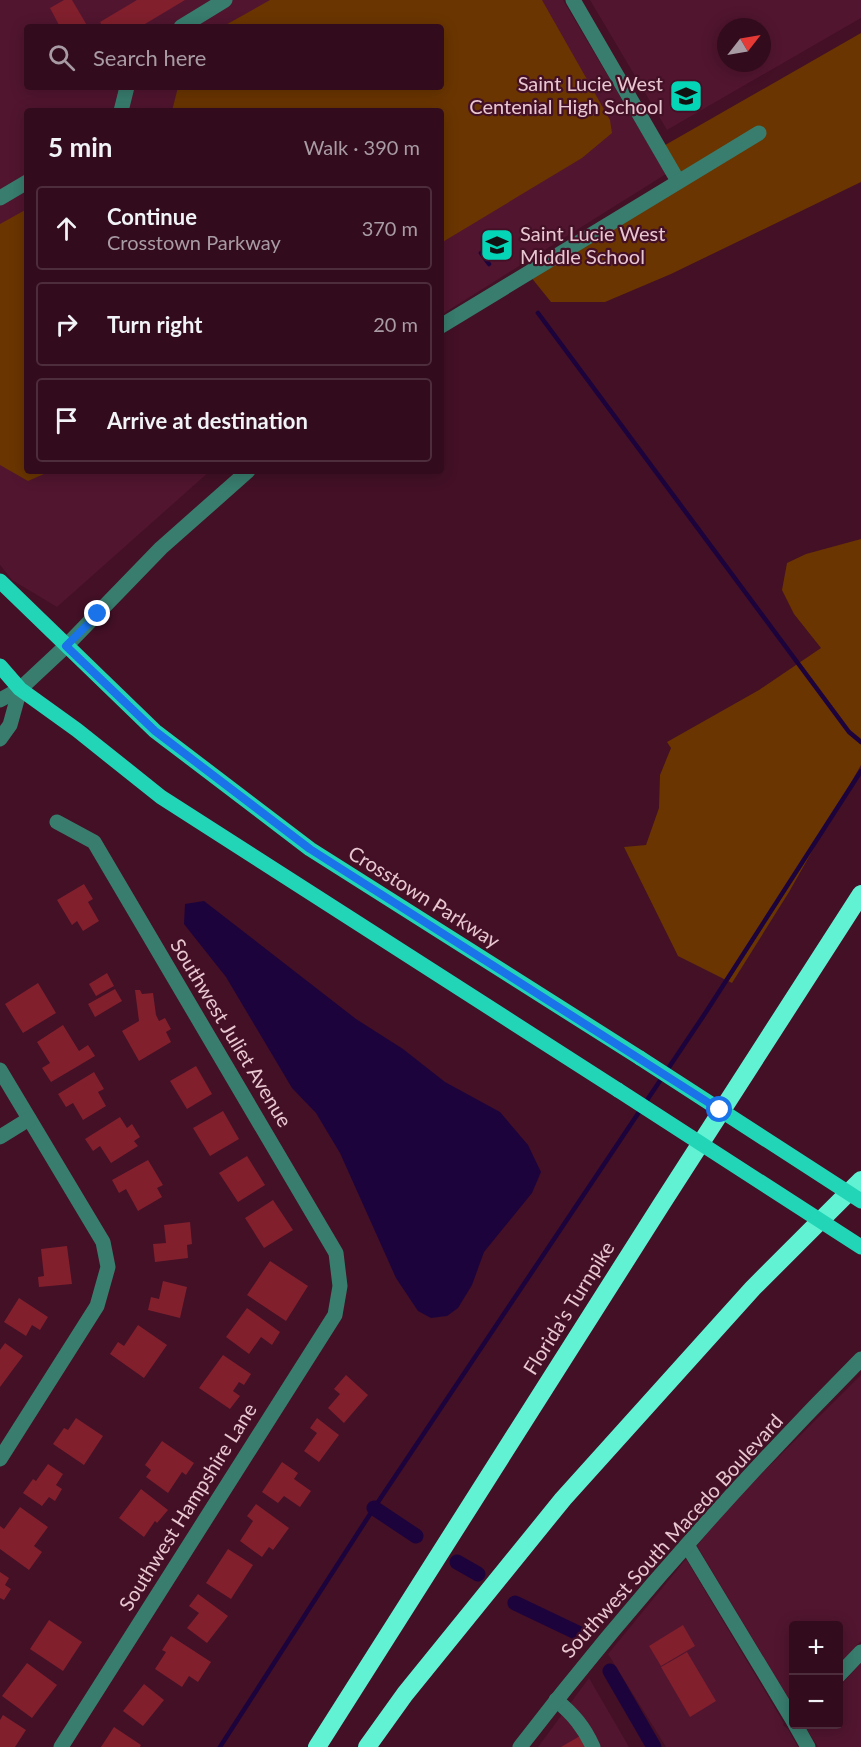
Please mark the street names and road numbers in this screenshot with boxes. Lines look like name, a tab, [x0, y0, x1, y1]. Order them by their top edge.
street label: Crosstown Parkway	[344, 840, 505, 953]
street label: Southwest Juliet Avenue	[166, 934, 298, 1131]
street label: Florida's Turnpike	[518, 1236, 619, 1379]
street label: Southwest Hampshire Lane	[113, 1398, 261, 1615]
street label: Southwest South Macedo Boulevard	[555, 1409, 787, 1662]

